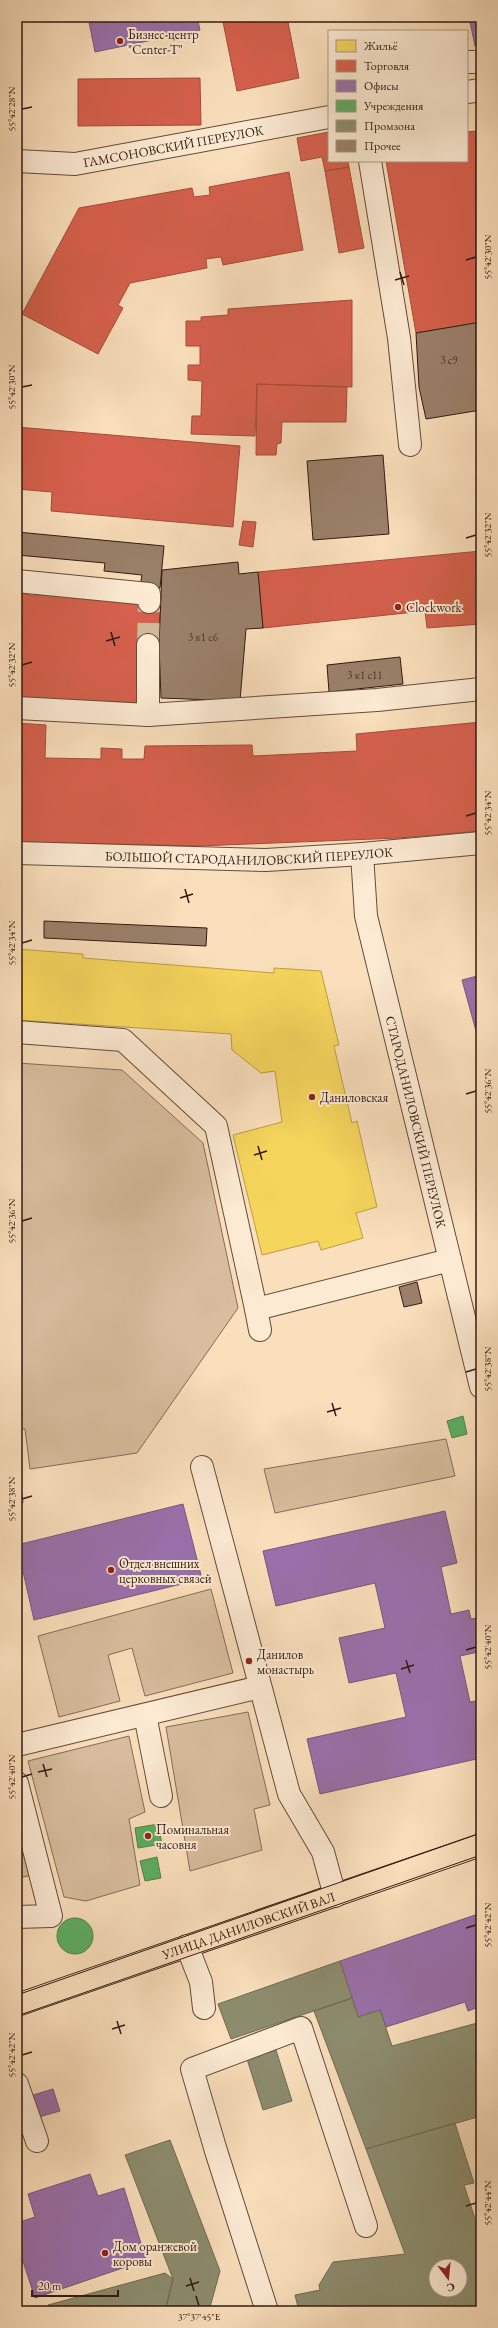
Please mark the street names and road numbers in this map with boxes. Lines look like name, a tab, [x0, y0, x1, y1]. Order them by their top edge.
street label: ГАМСОНОВСКИЙ ПЕРЕУЛОК	[82, 121, 265, 171]
street label: БОЛЬШОЙ СТАРОДАНИЛОВСКИЙ ПЕРЕУЛОК	[105, 843, 394, 869]
street label: СТАРОДАНИЛОВСКИЙ ПЕРЕУЛОК	[382, 1014, 450, 1230]
street label: УЛИЦА ДАНИЛОВСКИЙ ВАЛ	[159, 1887, 337, 1963]

